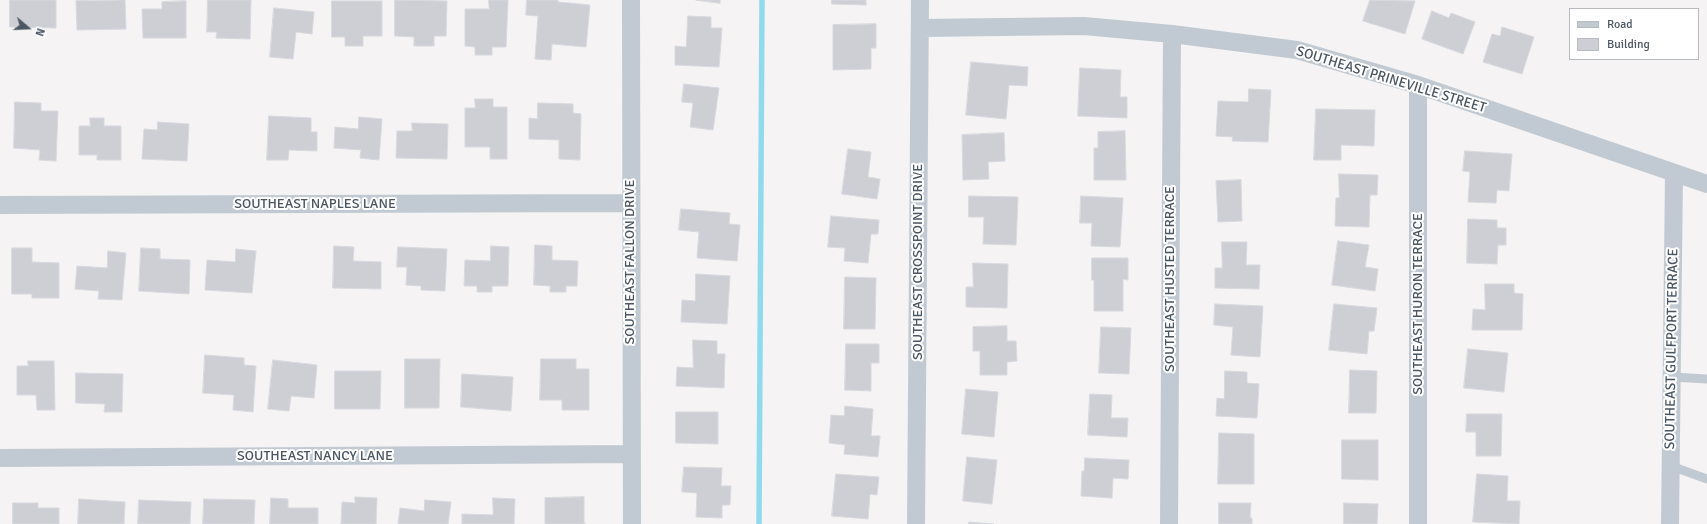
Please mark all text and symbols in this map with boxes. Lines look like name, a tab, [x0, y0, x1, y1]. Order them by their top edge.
north arrow	[8, 8, 48, 48]
legend	[1569, 8, 1699, 60]
text: Road	[1607, 17, 1633, 32]
text: N	[32, 26, 47, 38]
text: Building	[1607, 37, 1650, 52]
street label: SOUTHEAST PRINEVILLE STREET	[1294, 43, 1488, 117]
street label: SOUTHEAST CROSSPOINT DRIVE	[910, 164, 926, 360]
street label: SOUTHEAST FALLON DRIVE	[622, 180, 638, 344]
street label: SOUTHEAST HUSTED TERRACE	[1162, 186, 1178, 372]
street label: SOUTHEAST NAPLES LANE	[234, 196, 396, 212]
street label: SOUTHEAST HURON TERRACE	[1410, 213, 1426, 395]
street label: SOUTHEAST GULFPORT TERRACE	[1662, 248, 1682, 450]
street label: SOUTHEAST NANCY LANE	[237, 448, 393, 464]

